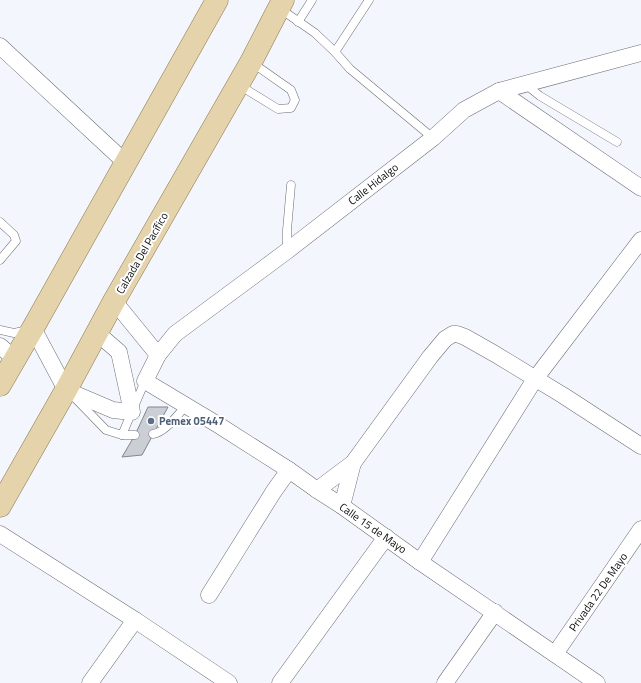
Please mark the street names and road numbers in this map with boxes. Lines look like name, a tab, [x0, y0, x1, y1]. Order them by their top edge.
street label: Calle Hidalgo	[345, 159, 402, 209]
street label: Calzada Del Pacífico	[112, 209, 172, 297]
street label: Calle 15 de Mayo	[336, 499, 410, 557]
street label: Privada 22 De Mayo	[565, 549, 631, 635]

